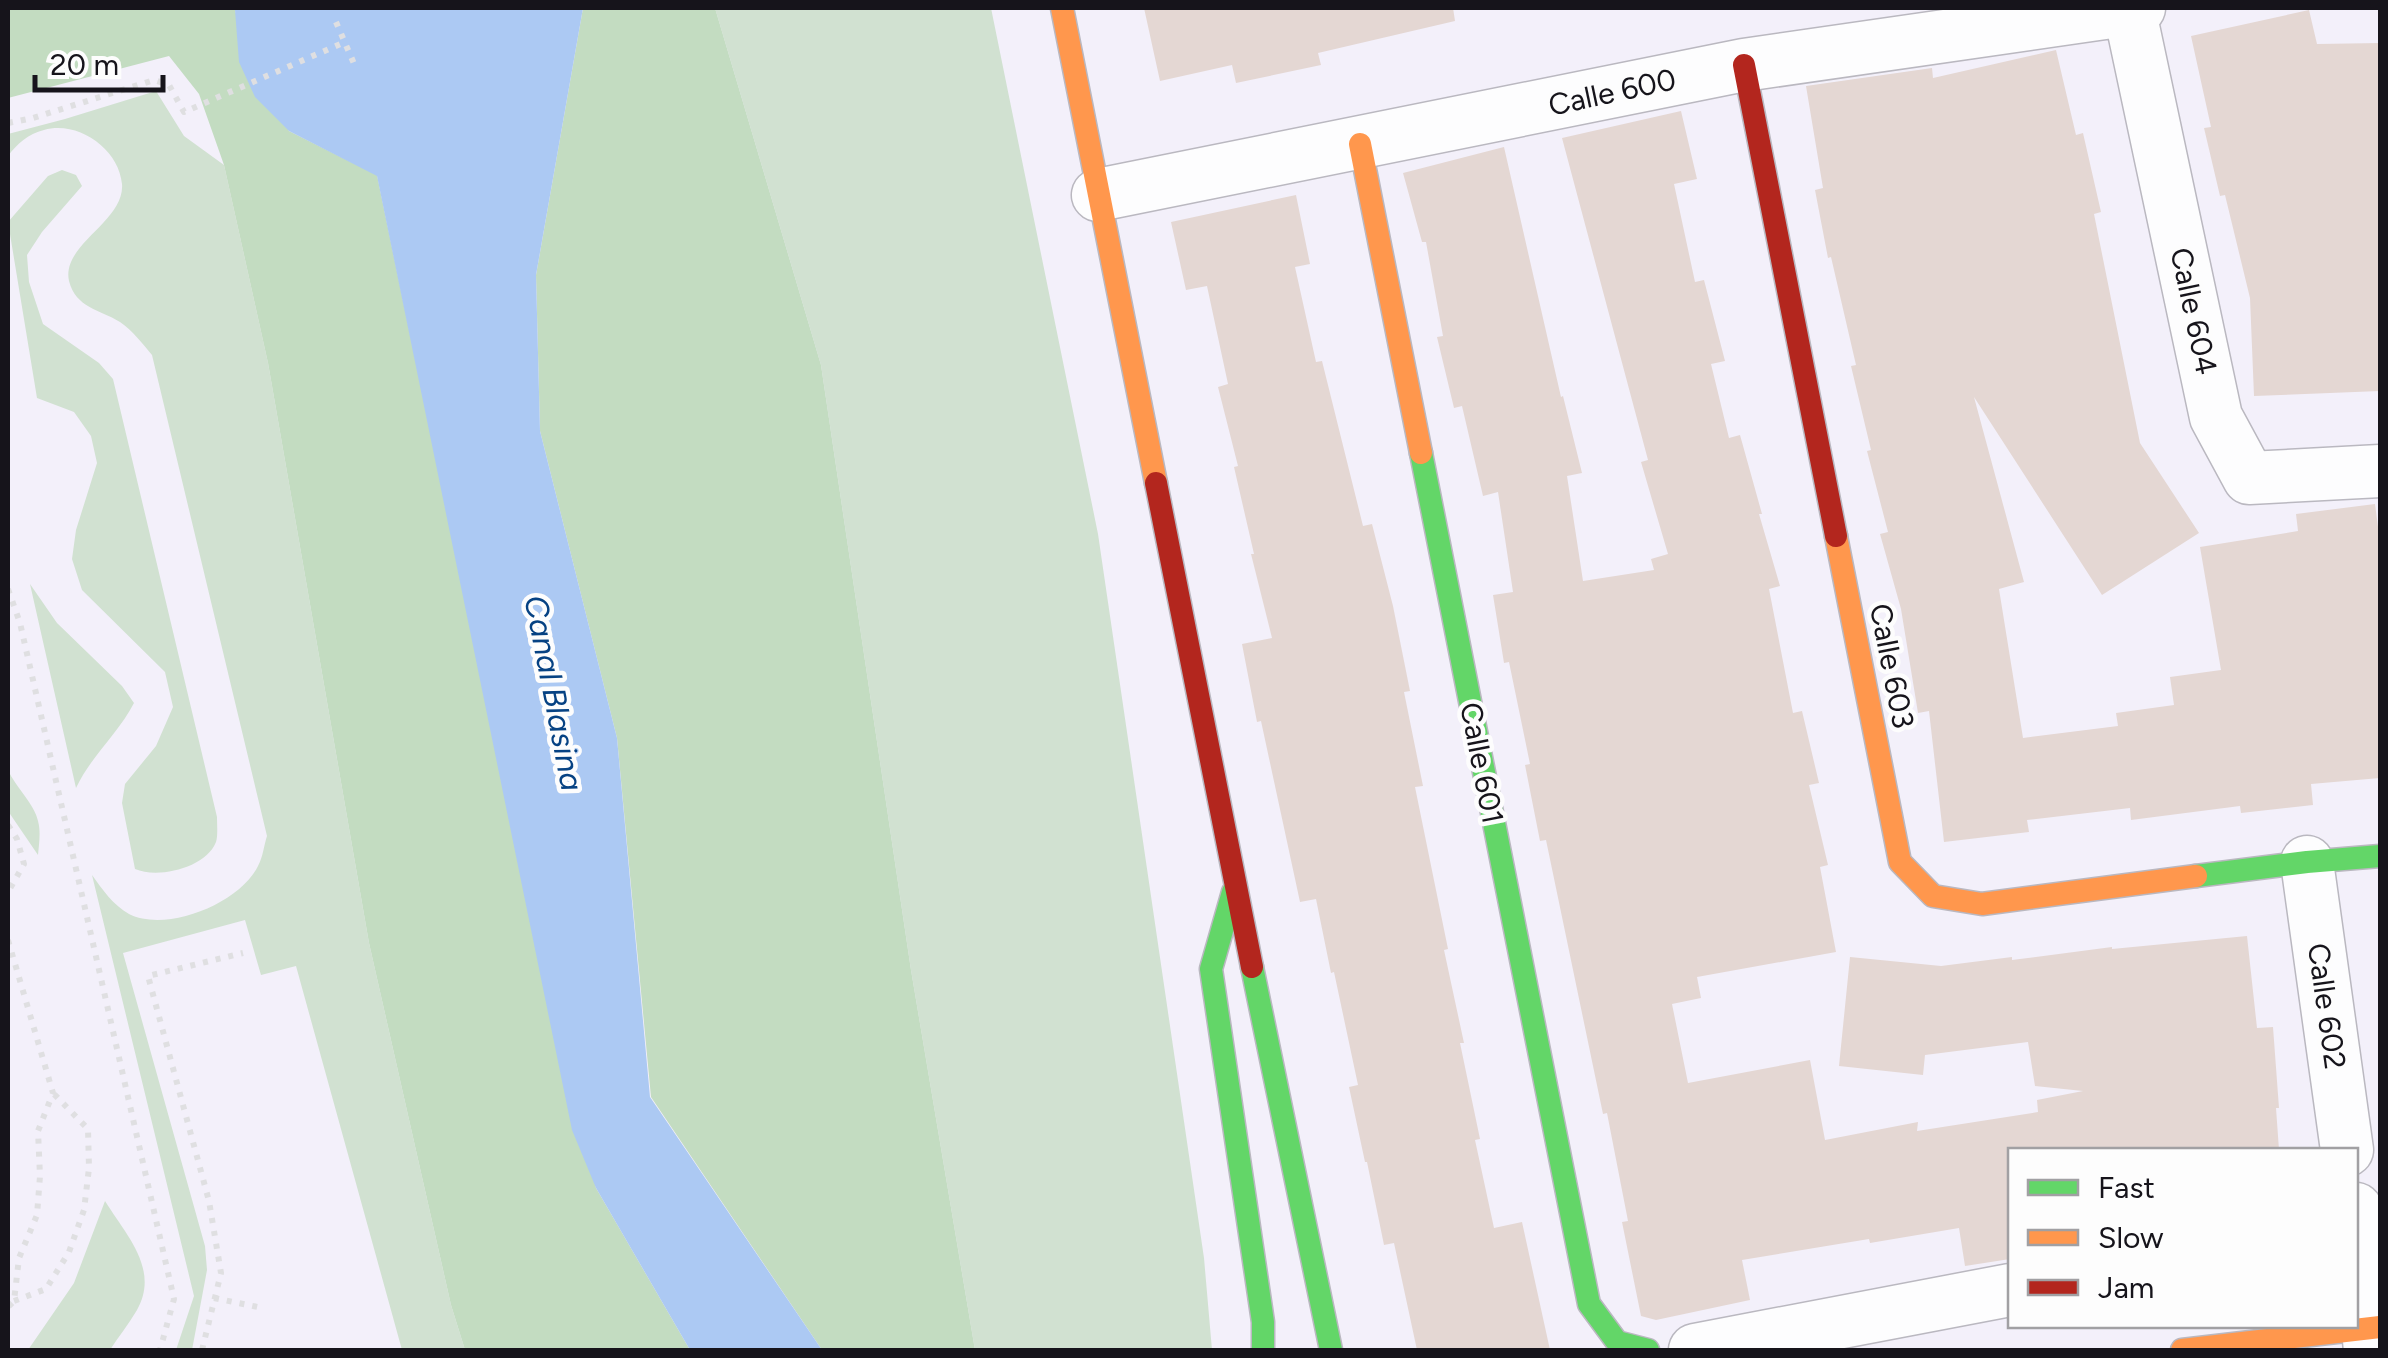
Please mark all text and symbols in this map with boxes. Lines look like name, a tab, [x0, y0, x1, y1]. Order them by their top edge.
scale bar	[35, 30, 162, 92]
text: 20 m	[50, 46, 119, 83]
street label: Calle 600	[1545, 60, 1679, 124]
street label: Calle 604	[2163, 244, 2225, 378]
water label: Canal Blasina	[516, 592, 592, 794]
street label: Calle 603	[1862, 600, 1922, 732]
street label: Calle 601	[1452, 699, 1512, 827]
street label: Calle 602	[2300, 941, 2354, 1071]
legend	[2008, 1148, 2358, 1328]
text: Fast	[2098, 1169, 2155, 1206]
text: Slow	[2098, 1219, 2164, 1256]
text: Jam	[2098, 1269, 2154, 1306]

